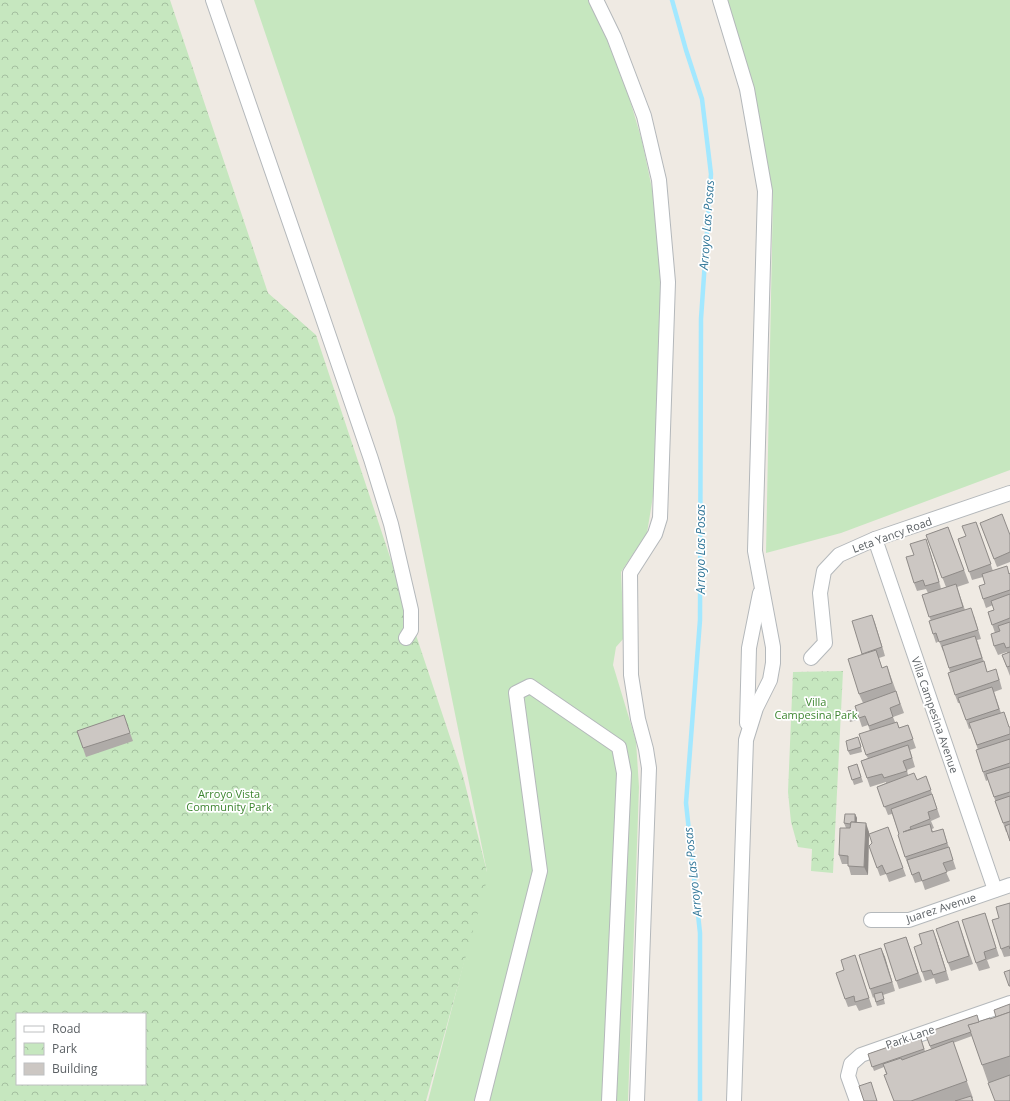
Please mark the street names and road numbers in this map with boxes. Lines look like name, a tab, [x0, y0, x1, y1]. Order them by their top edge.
street label: Leta Yancy Road	[850, 513, 934, 556]
street label: Villa Campesina Avenue	[909, 655, 962, 775]
street label: Juarez Avenue	[903, 889, 978, 926]
street label: Park Lane	[883, 1021, 936, 1052]

